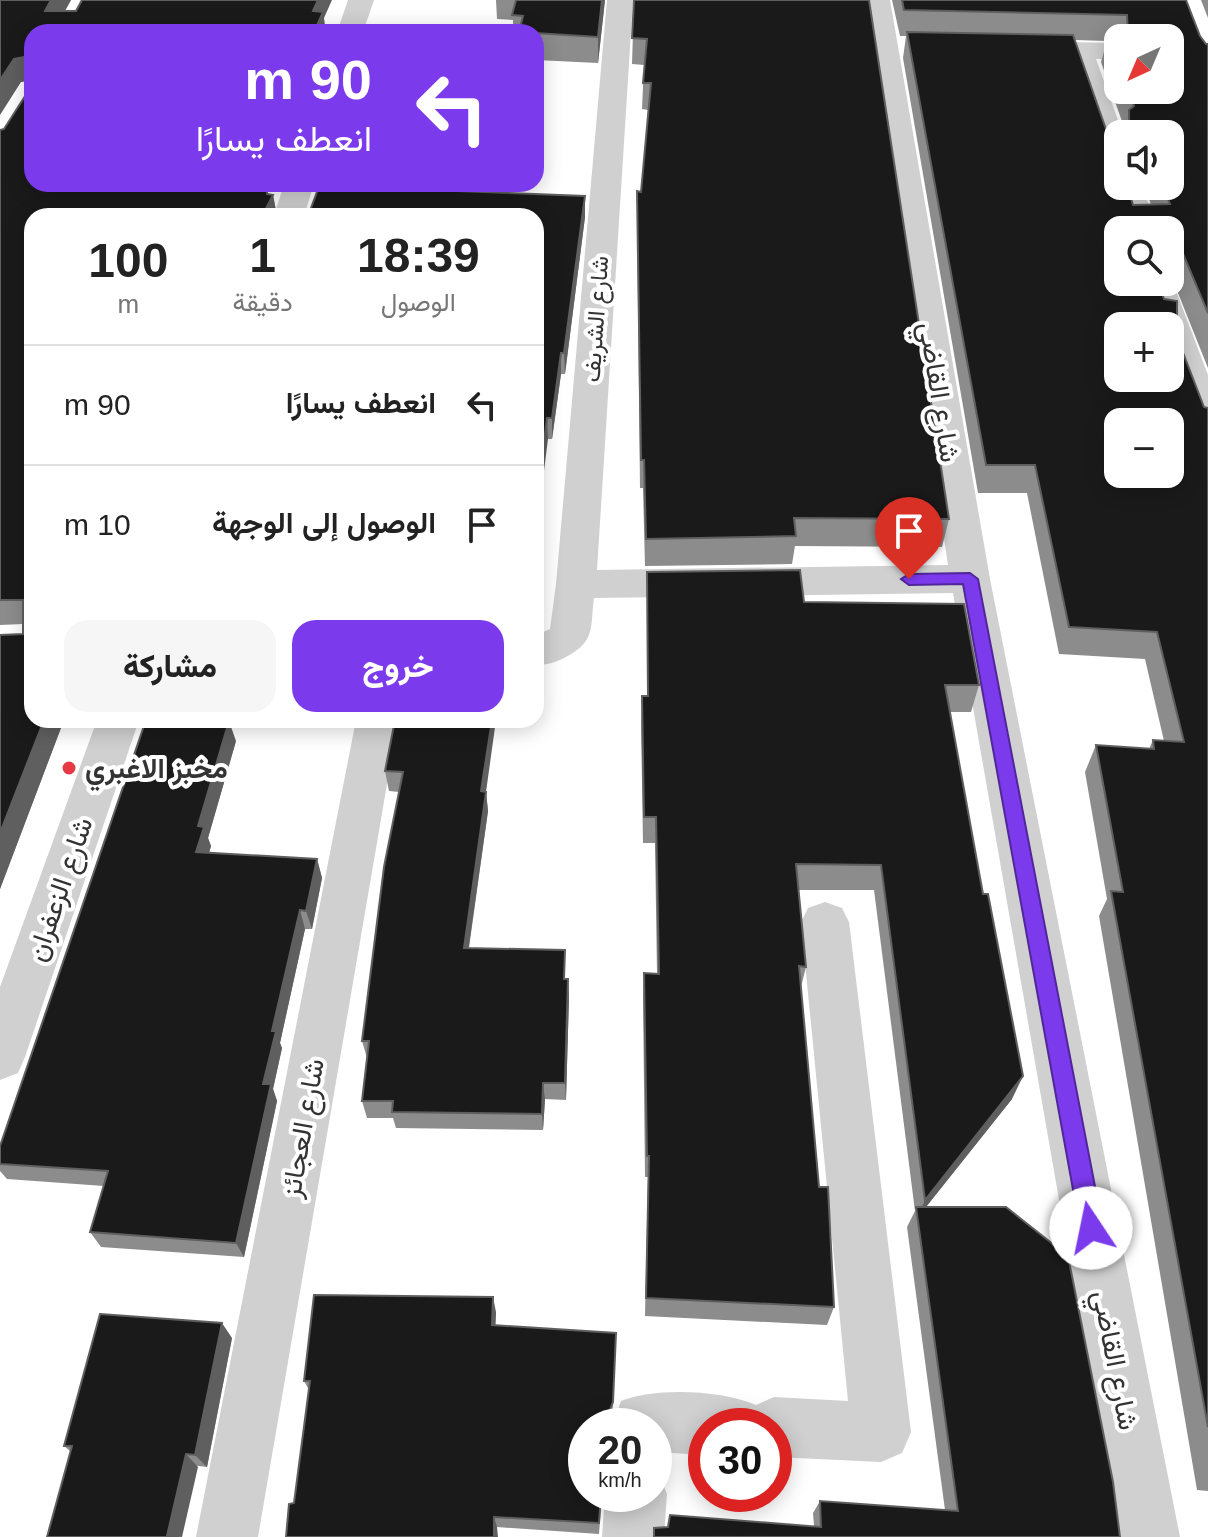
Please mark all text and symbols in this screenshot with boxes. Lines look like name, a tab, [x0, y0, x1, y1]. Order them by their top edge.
north arrow	[1104, 24, 1184, 104]
map controls	[1104, 24, 1184, 488]
text: 90 m	[244, 48, 372, 111]
icon: left	[400, 56, 504, 160]
text: انعطف يسارًا	[196, 118, 372, 159]
button: sound	[1104, 120, 1184, 200]
button: search	[1104, 216, 1184, 296]
text: 1	[249, 229, 276, 282]
text: 18:39	[357, 229, 480, 282]
text: 100	[88, 234, 168, 287]
street label: شارع الشريف	[578, 255, 616, 383]
text: دقيقة	[233, 287, 293, 317]
text: الوصول	[381, 287, 456, 317]
text: m	[117, 289, 139, 319]
button: +	[1104, 312, 1184, 392]
street label: شارع القاضي	[906, 320, 966, 465]
icon: left	[460, 383, 504, 427]
text: انعطف يسارًا	[286, 386, 436, 419]
text: 90 m	[64, 388, 131, 421]
button: −	[1104, 408, 1184, 488]
pin	[875, 497, 943, 579]
icon: arrive	[460, 503, 504, 547]
text: الوصول إلى الوجهة	[212, 506, 436, 539]
text: 10 m	[64, 508, 131, 541]
icon: arrive	[887, 509, 931, 553]
button: مشاركة	[64, 620, 276, 712]
button: خروج	[292, 620, 504, 712]
place label: مخبز الاغبري	[85, 753, 228, 792]
marker: مخبز الاغبري	[60, 759, 78, 777]
street label: شارع الزعفران	[20, 813, 101, 966]
street label: شارع العجائز	[275, 1056, 333, 1201]
position arrow	[1049, 1186, 1133, 1270]
street label: شارع القاضي	[1080, 1288, 1144, 1434]
speed limit sign: 30	[688, 1408, 792, 1512]
text: 20	[598, 1428, 642, 1472]
text: km/h	[598, 1469, 642, 1491]

